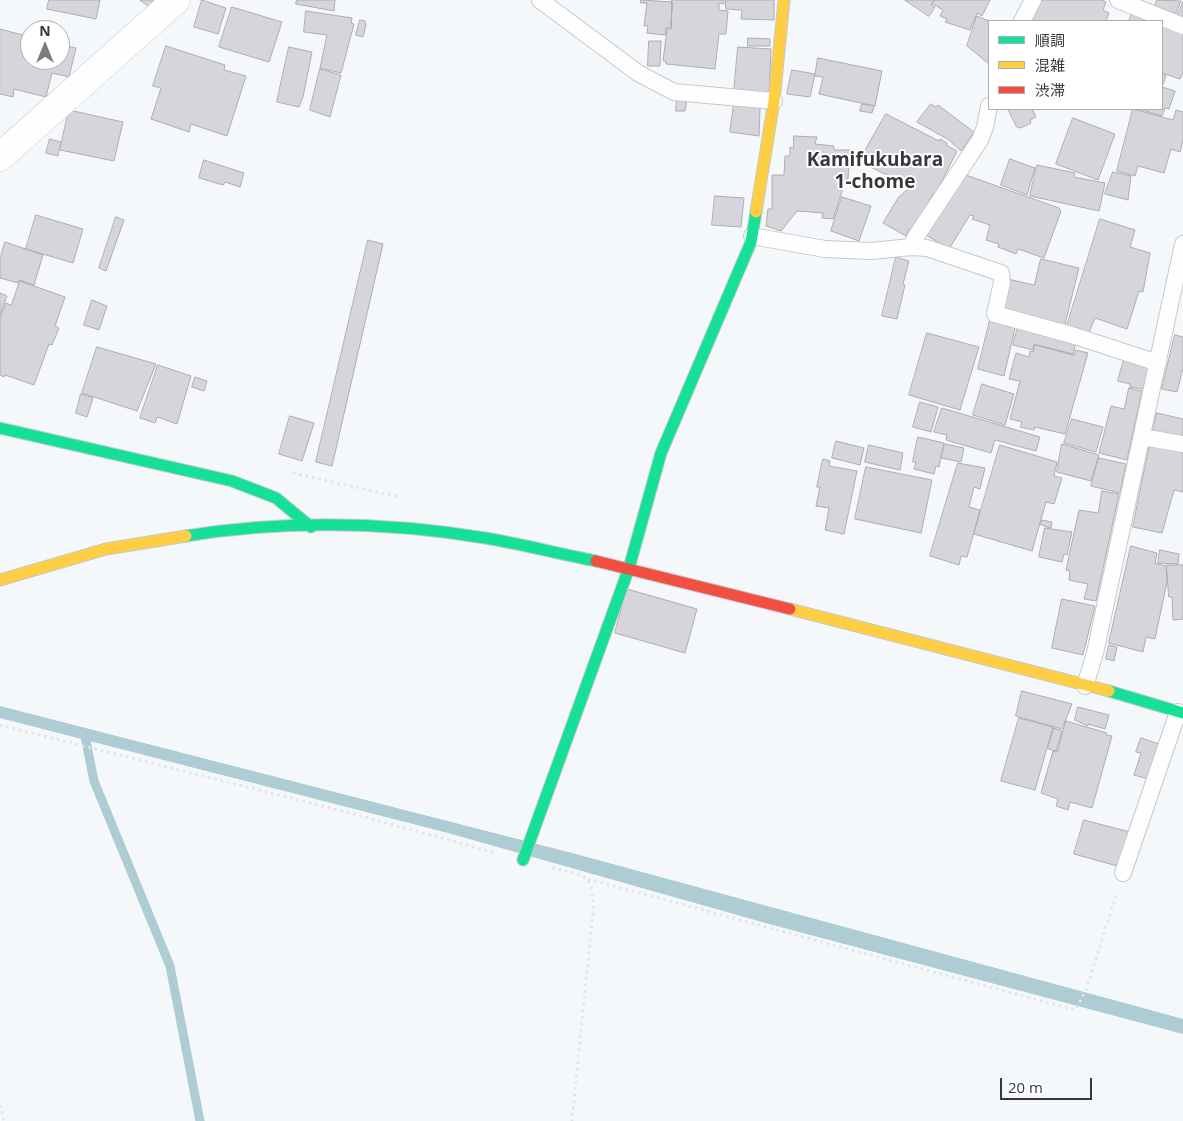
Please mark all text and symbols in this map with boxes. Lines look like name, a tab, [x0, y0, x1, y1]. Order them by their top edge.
north arrow	[20, 20, 70, 70]
legend	[988, 20, 1163, 110]
text: N	[39, 21, 51, 40]
text: 順調	[1035, 30, 1065, 50]
text: 混雑	[1035, 55, 1065, 75]
text: 渋滞	[1035, 80, 1065, 100]
district label: Kamifukubara 1-chome	[807, 150, 943, 194]
scale bar	[1003, 1068, 1096, 1100]
text: 20 m	[1008, 1077, 1043, 1097]

